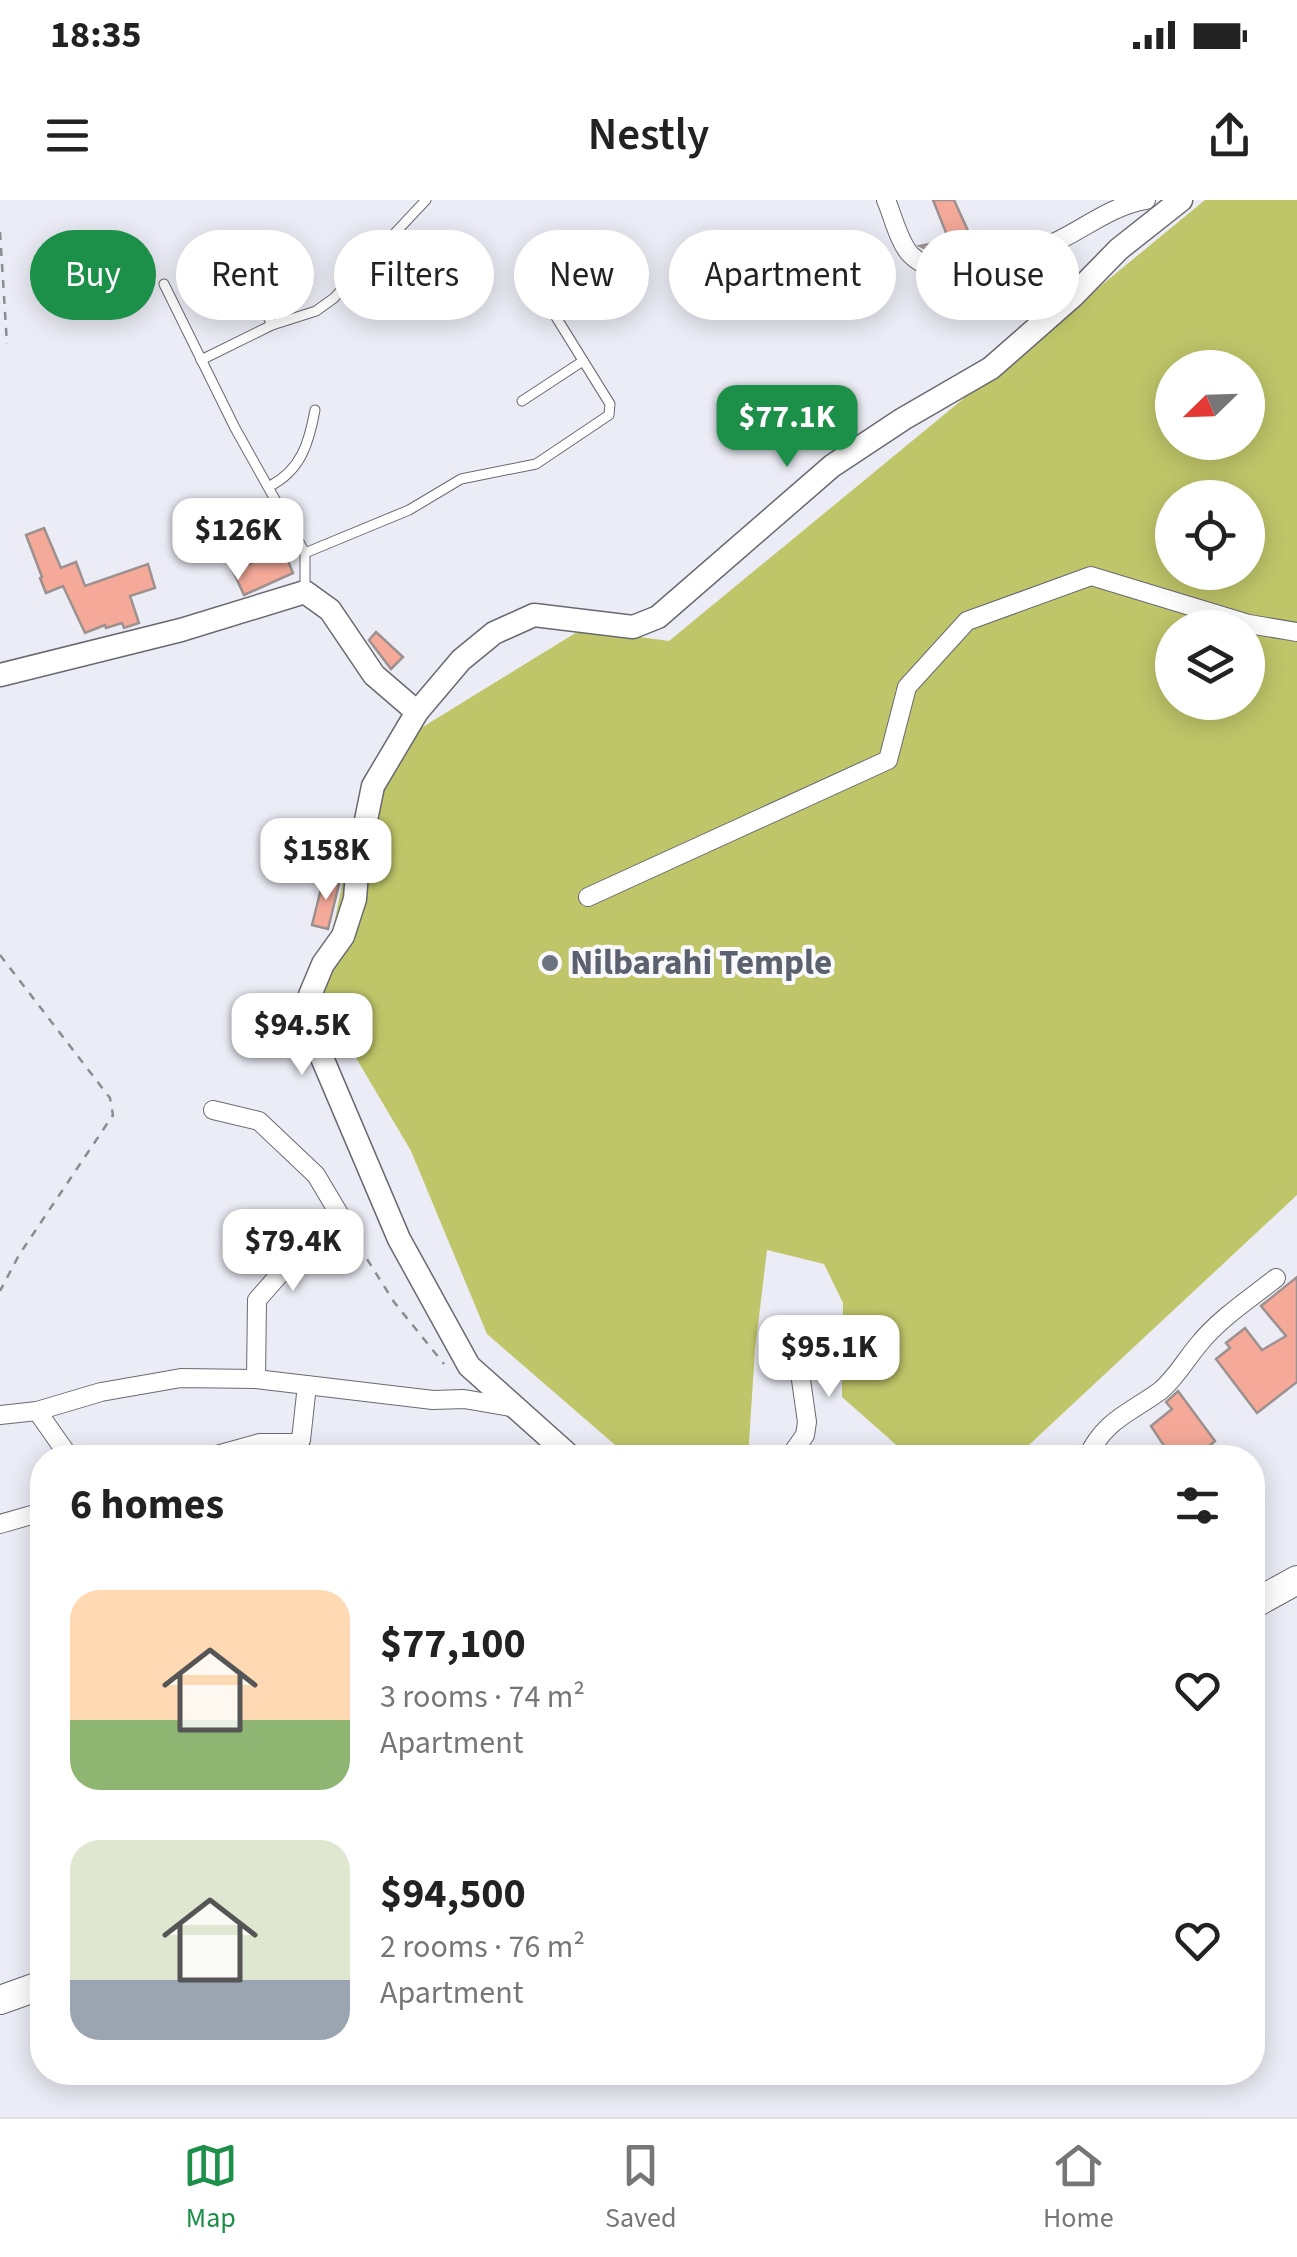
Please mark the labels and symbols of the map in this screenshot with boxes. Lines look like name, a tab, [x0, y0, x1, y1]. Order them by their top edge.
north arrow	[1155, 350, 1265, 460]
pin: $77.1K	[706, 385, 868, 470]
pin: $126K	[168, 498, 308, 583]
pin: $158K	[256, 818, 396, 903]
place label: Nilbarahi Temple	[570, 938, 832, 988]
marker: Nilbarahi Temple	[539, 952, 561, 974]
pin: $94.5K	[221, 993, 383, 1078]
pin: $79.4K	[212, 1209, 374, 1294]
pin: $95.1K	[748, 1315, 910, 1400]

